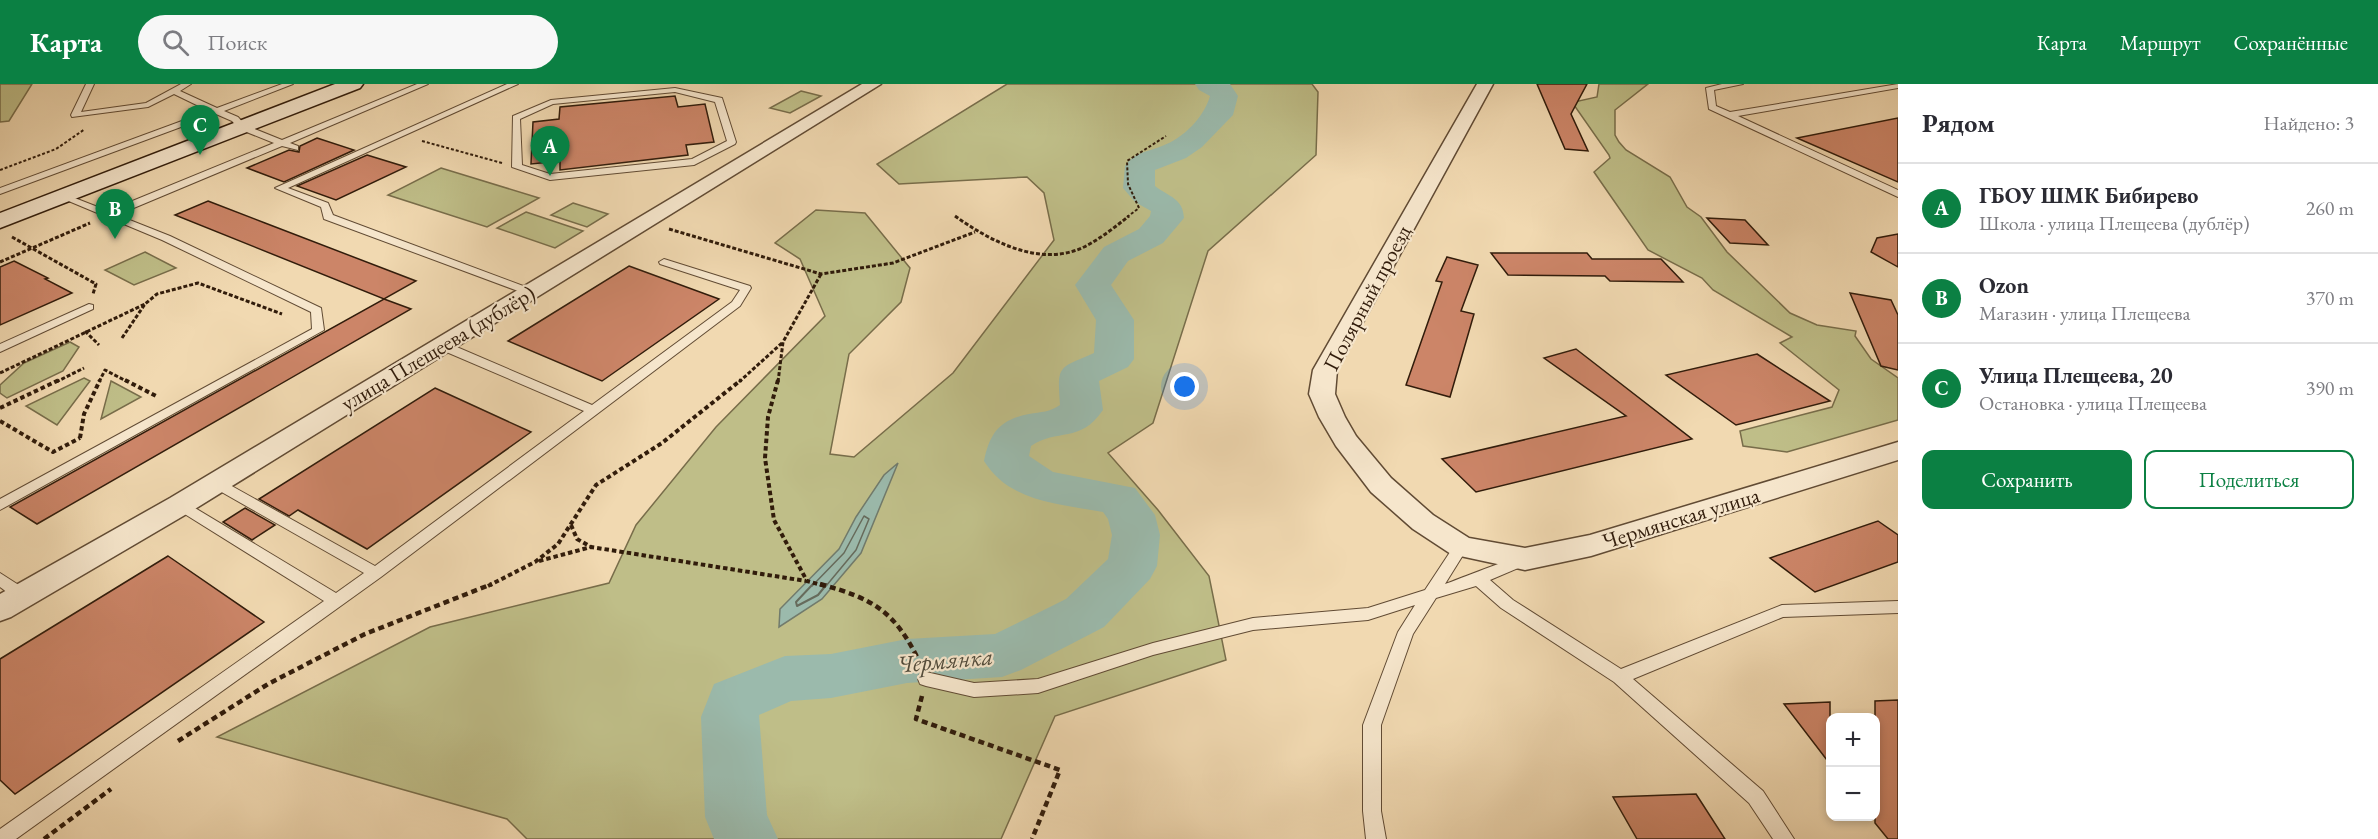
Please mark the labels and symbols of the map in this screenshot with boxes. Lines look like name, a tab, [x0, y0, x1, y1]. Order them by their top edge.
pin: C	[180, 106, 220, 155]
pin: A	[530, 126, 570, 176]
pin: B	[96, 190, 134, 239]
street label: Полярный проезд	[1316, 220, 1418, 376]
street label: улица Плещеева (дублёр)	[335, 278, 541, 418]
your location	[1170, 372, 1199, 401]
street label: Чермянская улица	[1599, 480, 1763, 556]
water label: Чермянка	[896, 640, 994, 680]

